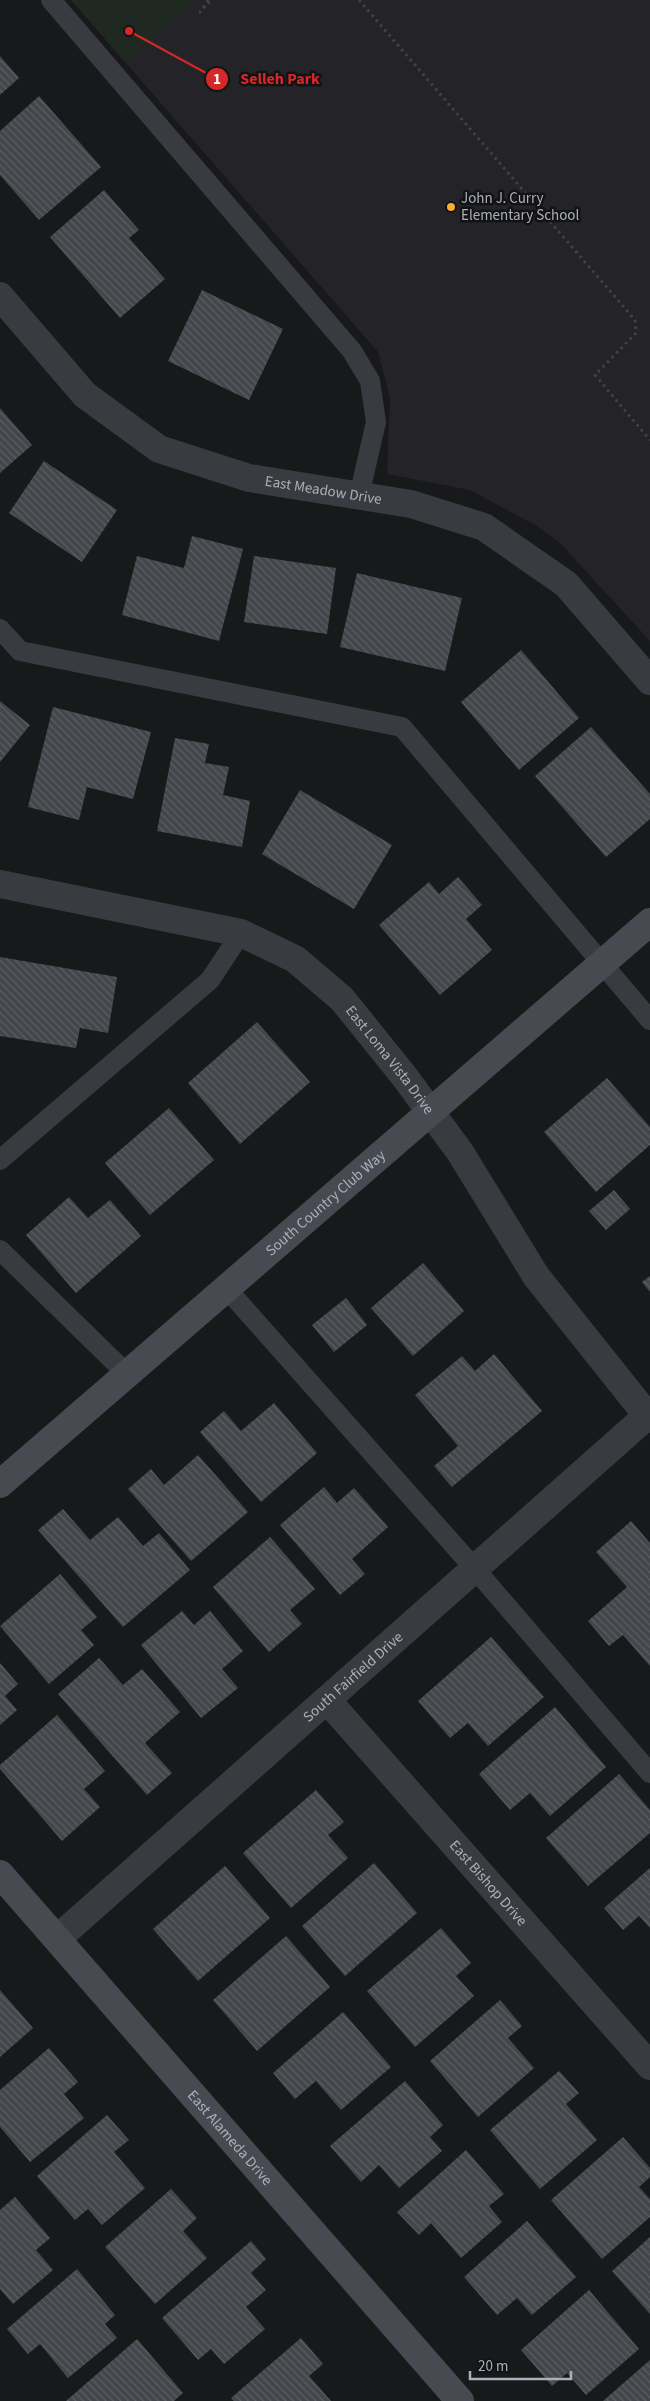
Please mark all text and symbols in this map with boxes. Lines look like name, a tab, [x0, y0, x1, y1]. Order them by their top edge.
callout: Selleh Park	[205, 63, 329, 94]
text: Selleh Park	[240, 68, 320, 90]
text: 1	[213, 69, 221, 90]
place label: John J. Curry Elementary School	[461, 188, 579, 226]
marker: John J. Curry Elementary School	[445, 201, 457, 213]
street label: East Meadow Drive	[263, 470, 383, 510]
street label: East Loma Vista Drive	[341, 1001, 439, 1119]
street label: South Country Club Way	[261, 1145, 390, 1261]
street label: South Fairfield Drive	[298, 1627, 407, 1727]
street label: East Bishop Drive	[445, 1835, 532, 1931]
street label: East Alameda Drive	[183, 2085, 278, 2190]
scale bar	[470, 2348, 571, 2380]
text: 20 m	[478, 2356, 508, 2377]

